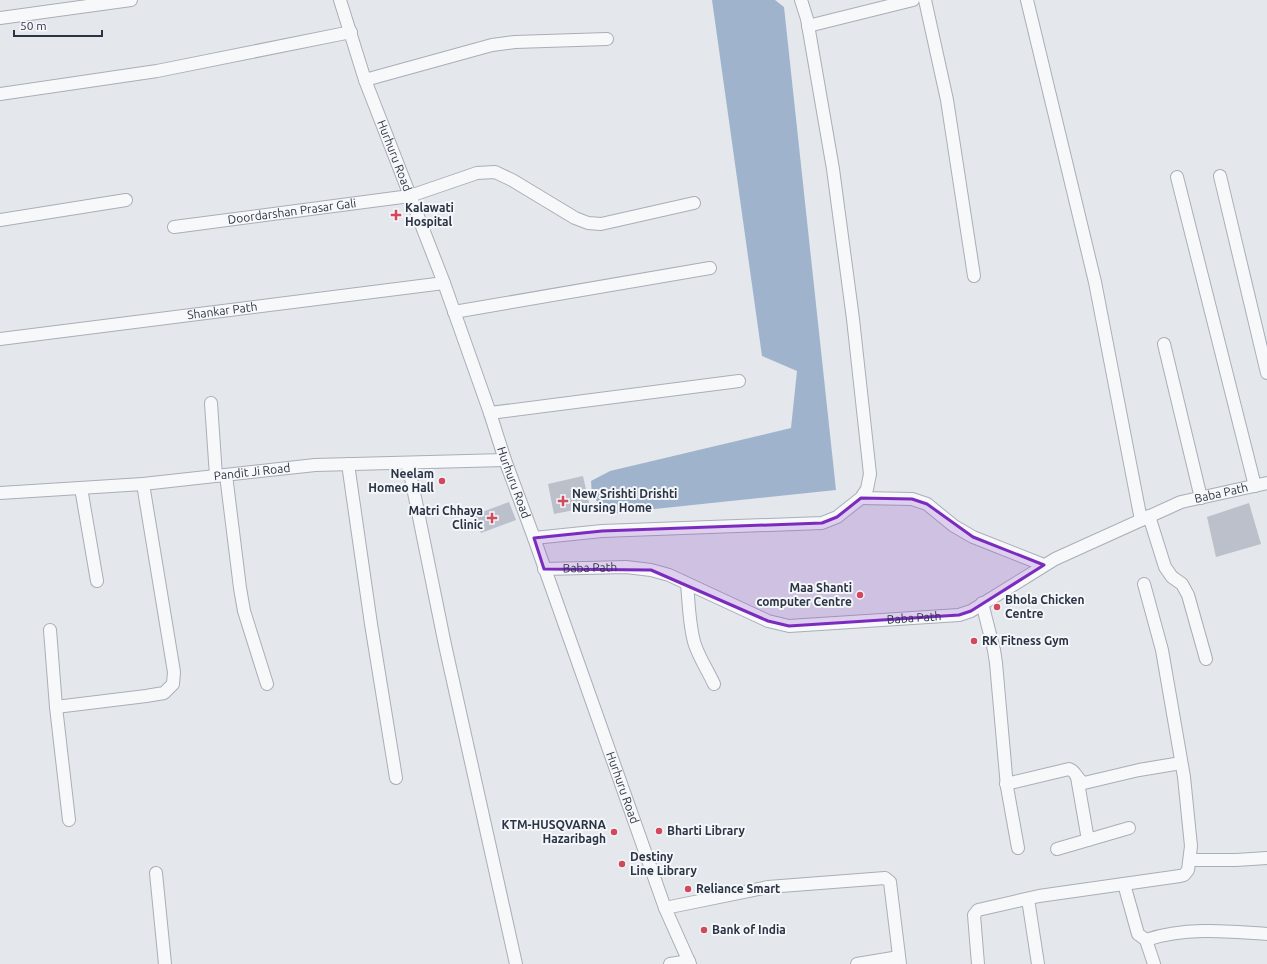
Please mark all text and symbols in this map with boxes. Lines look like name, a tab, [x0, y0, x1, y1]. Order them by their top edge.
scale bar	[14, 12, 102, 38]
text: 50 m	[20, 19, 47, 32]
street label: Hurhuru Road	[375, 118, 415, 193]
street label: Doordarshan Prasar Gali	[227, 196, 357, 226]
place label: Kalawati Hospital	[405, 201, 454, 228]
marker: Kalawati Hospital	[390, 209, 402, 221]
street label: Shankar Path	[186, 300, 258, 321]
street label: Hurhuru Road	[495, 445, 533, 520]
street label: Pandit Ji Road	[213, 461, 291, 482]
place label: Neelam Homeo Hall	[368, 467, 434, 494]
marker: Neelam Homeo Hall	[437, 476, 447, 486]
street label: Baba Path	[1193, 480, 1249, 505]
place label: New Srishti Drishti Nursing Home	[572, 487, 677, 514]
marker: New Srishti Drishti Nursing Home	[557, 495, 569, 507]
place label: Matri Chhaya Clinic	[409, 504, 483, 531]
marker: Matri Chhaya Clinic	[486, 512, 498, 524]
street label: Baba Path	[563, 560, 617, 575]
place label: Maa Shanti computer Centre	[756, 581, 852, 608]
marker: Maa Shanti computer Centre	[855, 590, 865, 600]
place label: Bhola Chicken Centre	[1005, 593, 1085, 620]
marker: Bhola Chicken Centre	[992, 602, 1002, 612]
street label: Baba Path	[886, 609, 942, 626]
place label: RK Fitness Gym	[982, 634, 1069, 647]
marker: RK Fitness Gym	[969, 636, 979, 646]
street label: Hurhuru Road	[604, 750, 642, 825]
place label: KTM-HUSQVARNA Hazaribagh	[501, 818, 607, 845]
place label: Bharti Library	[667, 824, 746, 837]
marker: Bharti Library	[654, 826, 664, 836]
marker: KTM-HUSQVARNA Hazaribagh	[609, 827, 619, 837]
place label: Destiny Line Library	[630, 850, 697, 877]
marker: Destiny Line Library	[617, 859, 627, 869]
place label: Reliance Smart	[696, 882, 780, 895]
marker: Reliance Smart	[683, 884, 693, 894]
place label: Bank of India	[712, 923, 786, 936]
marker: Bank of India	[699, 925, 709, 935]

